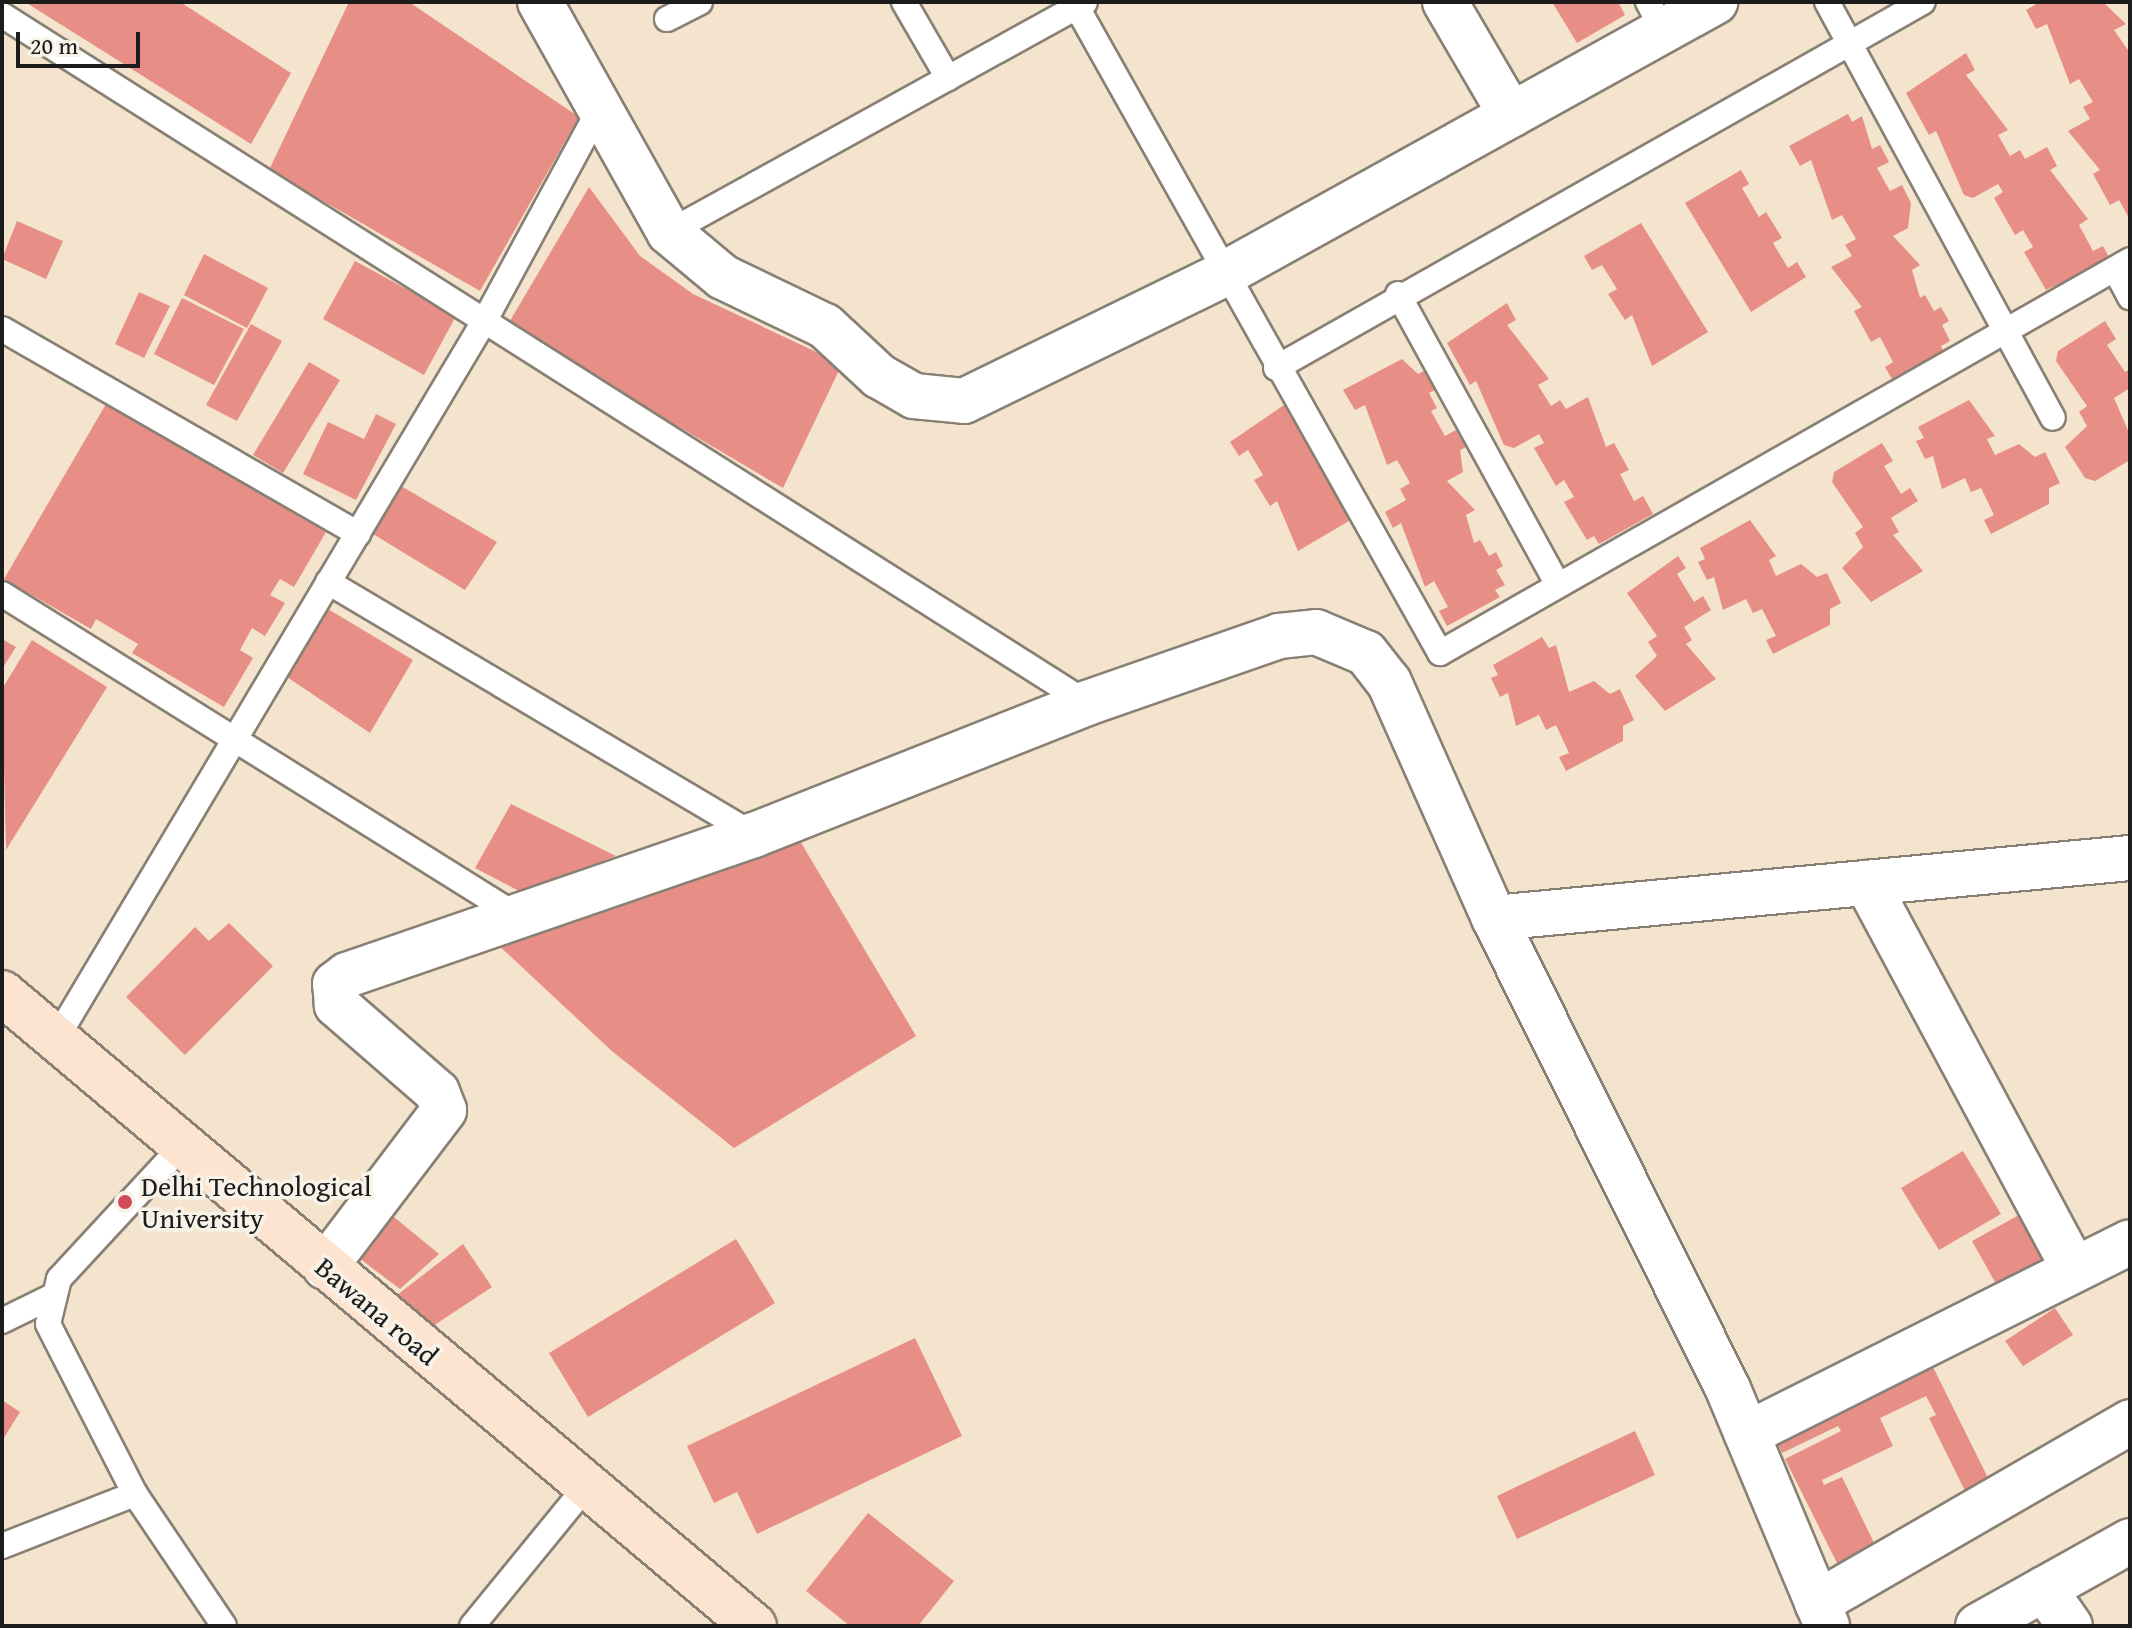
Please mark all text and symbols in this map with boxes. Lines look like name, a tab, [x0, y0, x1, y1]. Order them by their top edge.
scale bar	[20, 16, 144, 66]
text: 20 m	[30, 28, 78, 63]
place label: Delhi Technological University	[141, 1169, 372, 1235]
marker: Delhi Technological University	[116, 1193, 134, 1211]
street label: Bawana road	[309, 1250, 445, 1372]

